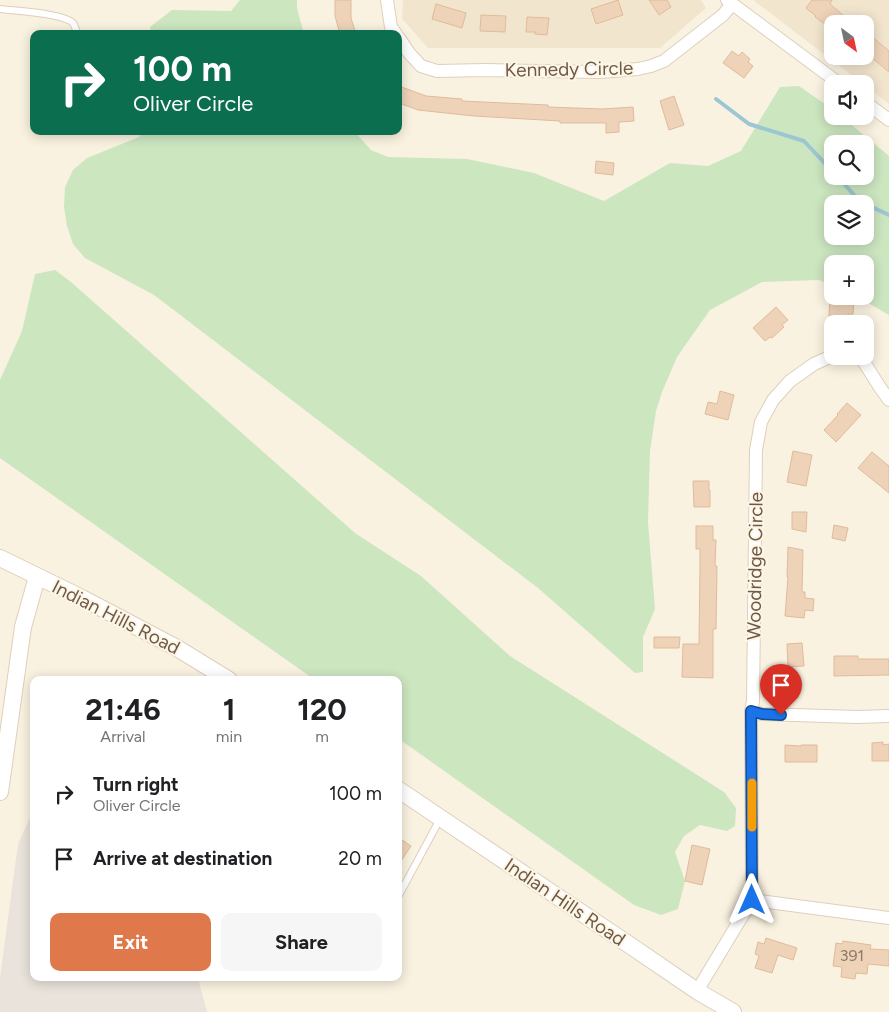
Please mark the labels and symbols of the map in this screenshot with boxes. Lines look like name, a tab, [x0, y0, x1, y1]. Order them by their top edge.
north arrow	[824, 15, 874, 65]
street label: Kennedy Circle	[505, 56, 633, 82]
street label: Woodridge Circle	[742, 492, 768, 640]
street label: Indian Hills Road	[48, 575, 184, 659]
pin	[760, 664, 802, 715]
street label: Indian Hills Road	[500, 853, 630, 951]
position arrow	[725, 873, 777, 925]
house number: 391	[840, 946, 864, 965]

